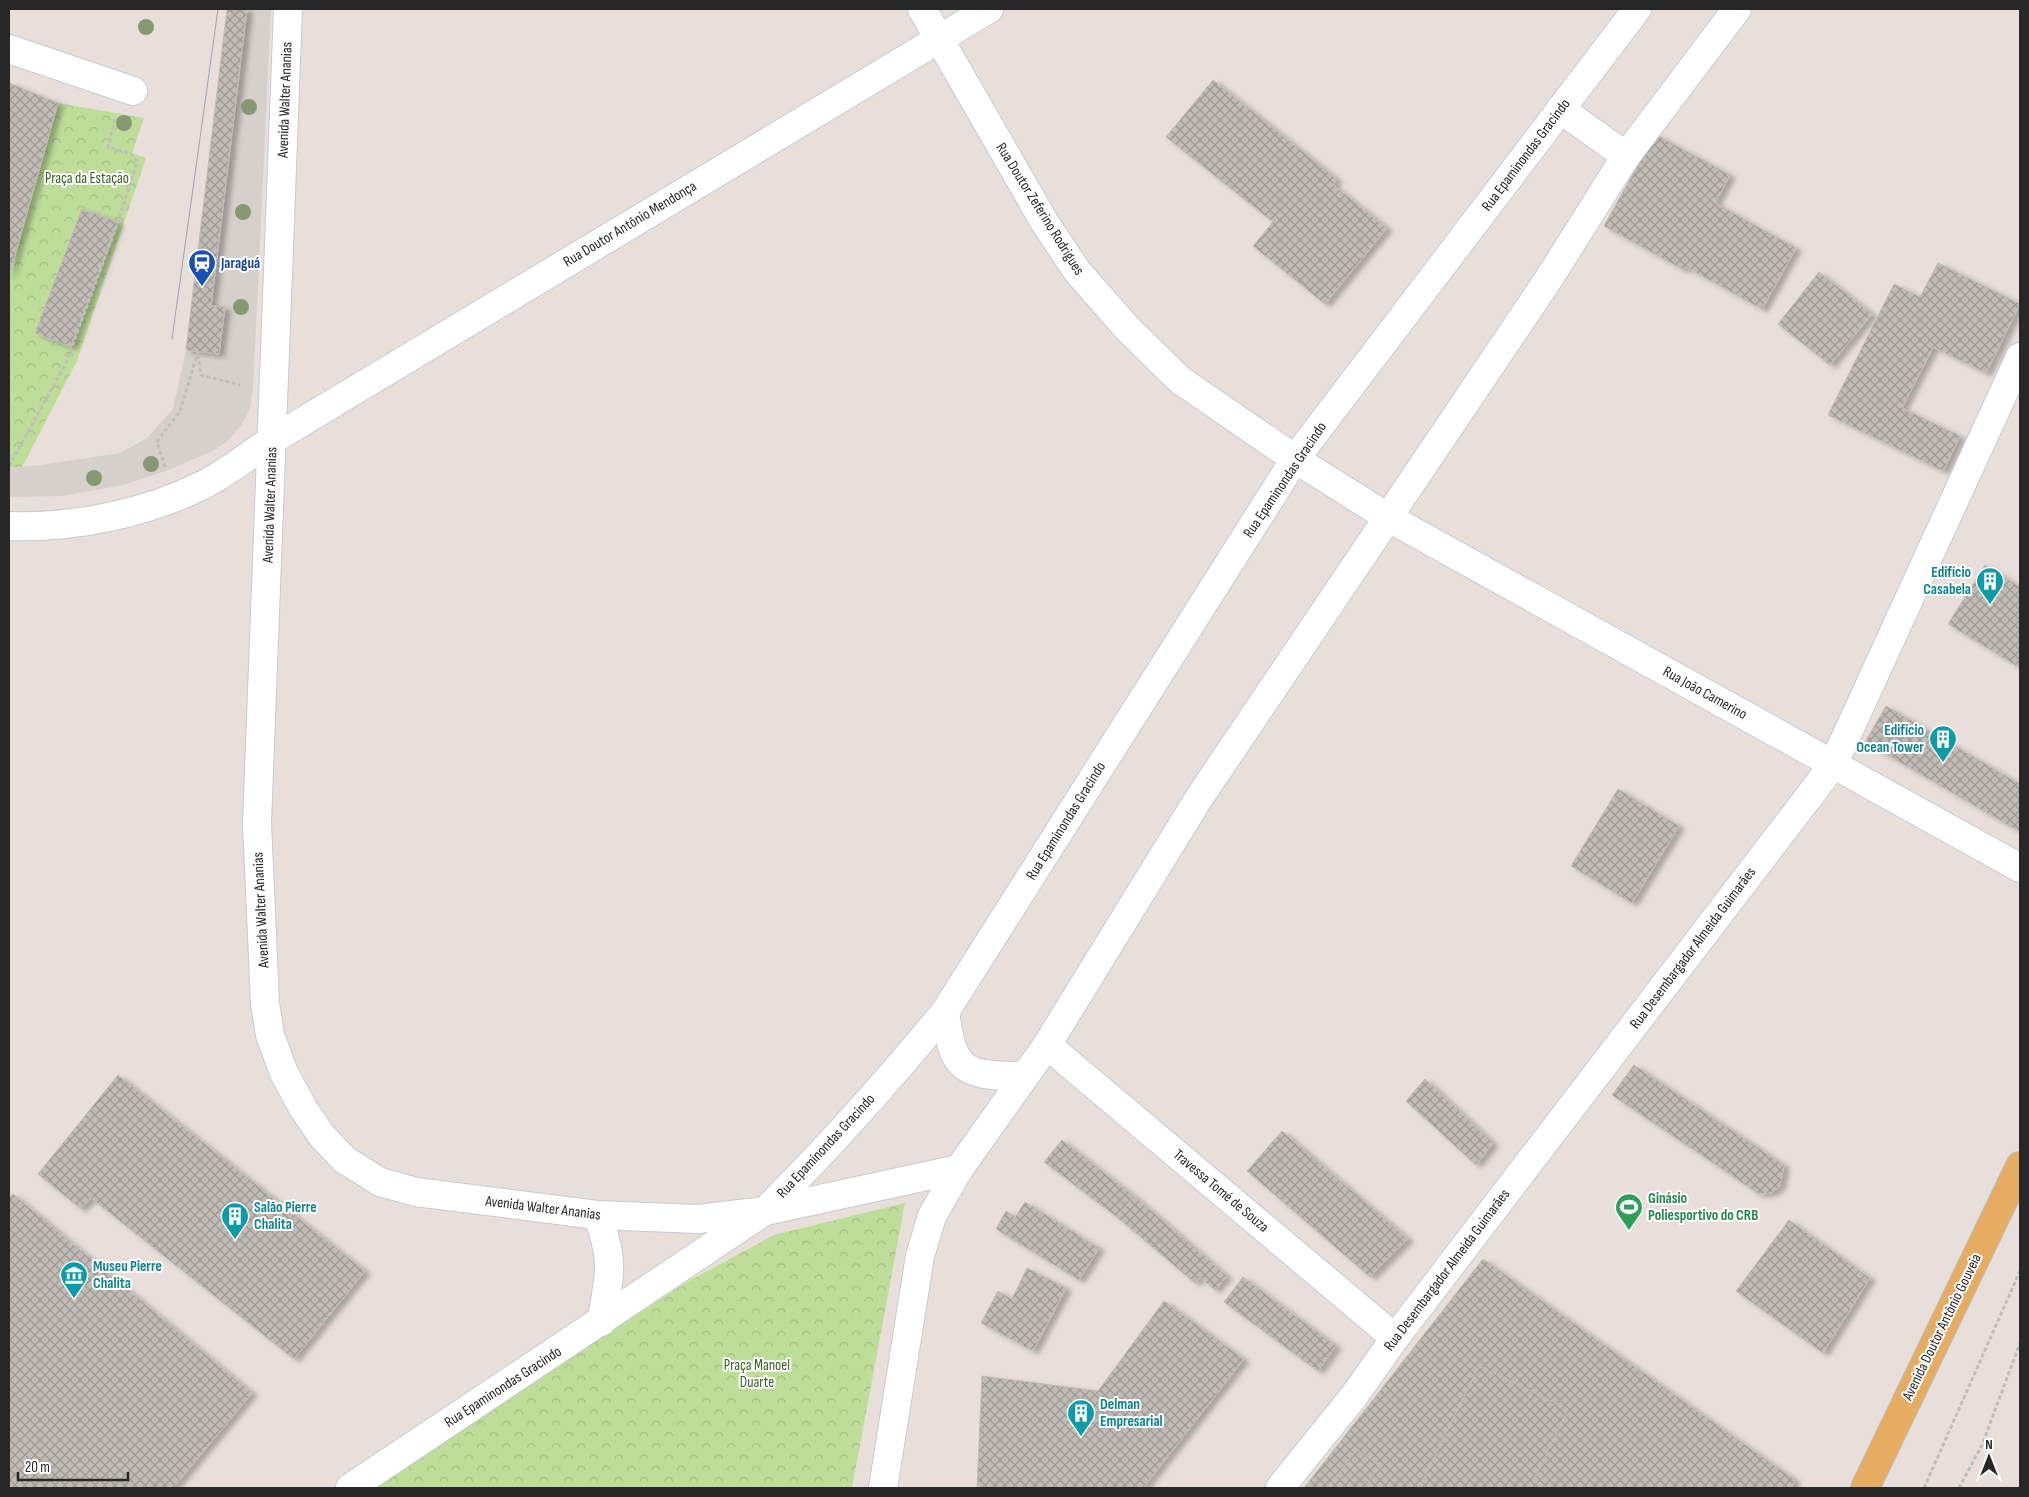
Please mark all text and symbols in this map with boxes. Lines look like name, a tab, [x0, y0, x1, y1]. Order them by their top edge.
street label: Avenida Walter Ananias	[273, 42, 297, 159]
street label: Rua Epaminondas Gracindo	[1478, 95, 1574, 215]
street label: Rua Doutor Zeferino Rodrigues	[991, 139, 1089, 279]
park label: Praça da Estação	[45, 169, 129, 188]
street label: Rua Doutor Antônio Mendonça	[560, 177, 700, 271]
station icon: Jaraguá	[187, 248, 217, 287]
place label: Jaraguá	[220, 254, 260, 273]
street label: Rua Epaminondas Gracindo	[1239, 418, 1331, 542]
street label: Avenida Walter Ananias	[258, 447, 282, 564]
place label: Edifício Casabela	[1923, 563, 1971, 599]
building icon: Edifício Casabela	[1975, 566, 2005, 605]
street label: Rua João Camerino	[1660, 662, 1750, 724]
place label: Edifício Ocean Tower	[1856, 721, 1924, 757]
building icon: Edifício Ocean Tower	[1928, 724, 1958, 763]
street label: Rua Epaminondas Gracindo	[1022, 758, 1110, 884]
street label: Avenida Walter Ananias	[248, 852, 274, 969]
street label: Rua Desembargador Almeida Guimarães	[1626, 863, 1760, 1033]
street label: Rua Epaminondas Gracindo	[773, 1090, 879, 1202]
street label: Travessa Tomé de Souza	[1169, 1145, 1273, 1237]
street label: Rua Desembargador Almeida Guimarães	[1380, 1185, 1514, 1355]
place label: Ginásio Poliesportivo do CRB	[1648, 1189, 1758, 1225]
street label: Avenida Walter Ananias	[483, 1191, 602, 1224]
sports icon: Ginásio Poliesportivo do CRB	[1614, 1192, 1644, 1231]
place label: Salão Pierre Chalita	[254, 1198, 317, 1234]
building icon: Salão Pierre Chalita	[220, 1201, 250, 1240]
street label: Avenida Doutor Antônio Gouveia	[1898, 1250, 1986, 1404]
place label: Museu Pierre Chalita	[93, 1257, 162, 1293]
museum icon: Museu Pierre Chalita	[59, 1260, 89, 1299]
street label: Rua Epaminondas Gracindo	[441, 1342, 565, 1432]
park label: Praça Manoel Duarte	[724, 1356, 790, 1392]
place label: Delman Empresarial	[1100, 1395, 1163, 1431]
building icon: Delman Empresarial	[1066, 1398, 1096, 1437]
north arrow	[1964, 1432, 2014, 1482]
text: N	[1985, 1436, 1993, 1453]
scale bar	[18, 1450, 128, 1482]
text: 20 m	[25, 1458, 50, 1477]

